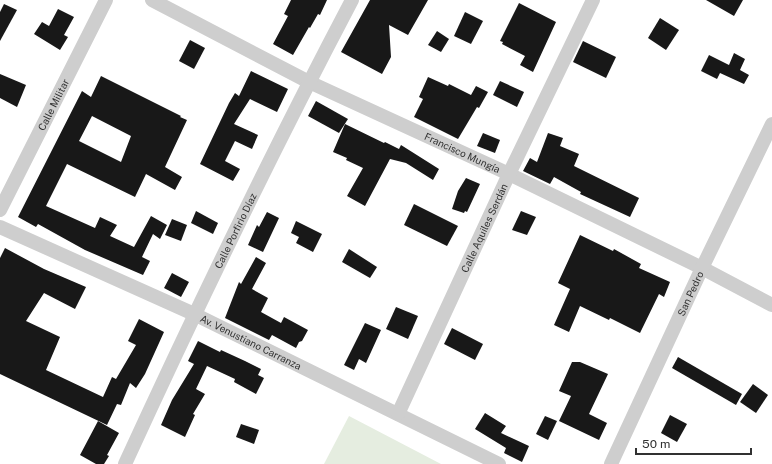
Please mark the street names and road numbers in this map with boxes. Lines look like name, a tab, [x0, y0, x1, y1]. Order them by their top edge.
street label: Calle Militar	[35, 77, 71, 132]
street label: Francisco Mungía	[423, 130, 502, 175]
street label: Calle Aquiles Serdán	[458, 181, 510, 274]
street label: Calle Porfirio Díaz	[212, 191, 259, 270]
street label: San Pedro	[675, 269, 706, 318]
street label: Av. Venustiano Carranza	[198, 312, 303, 372]

